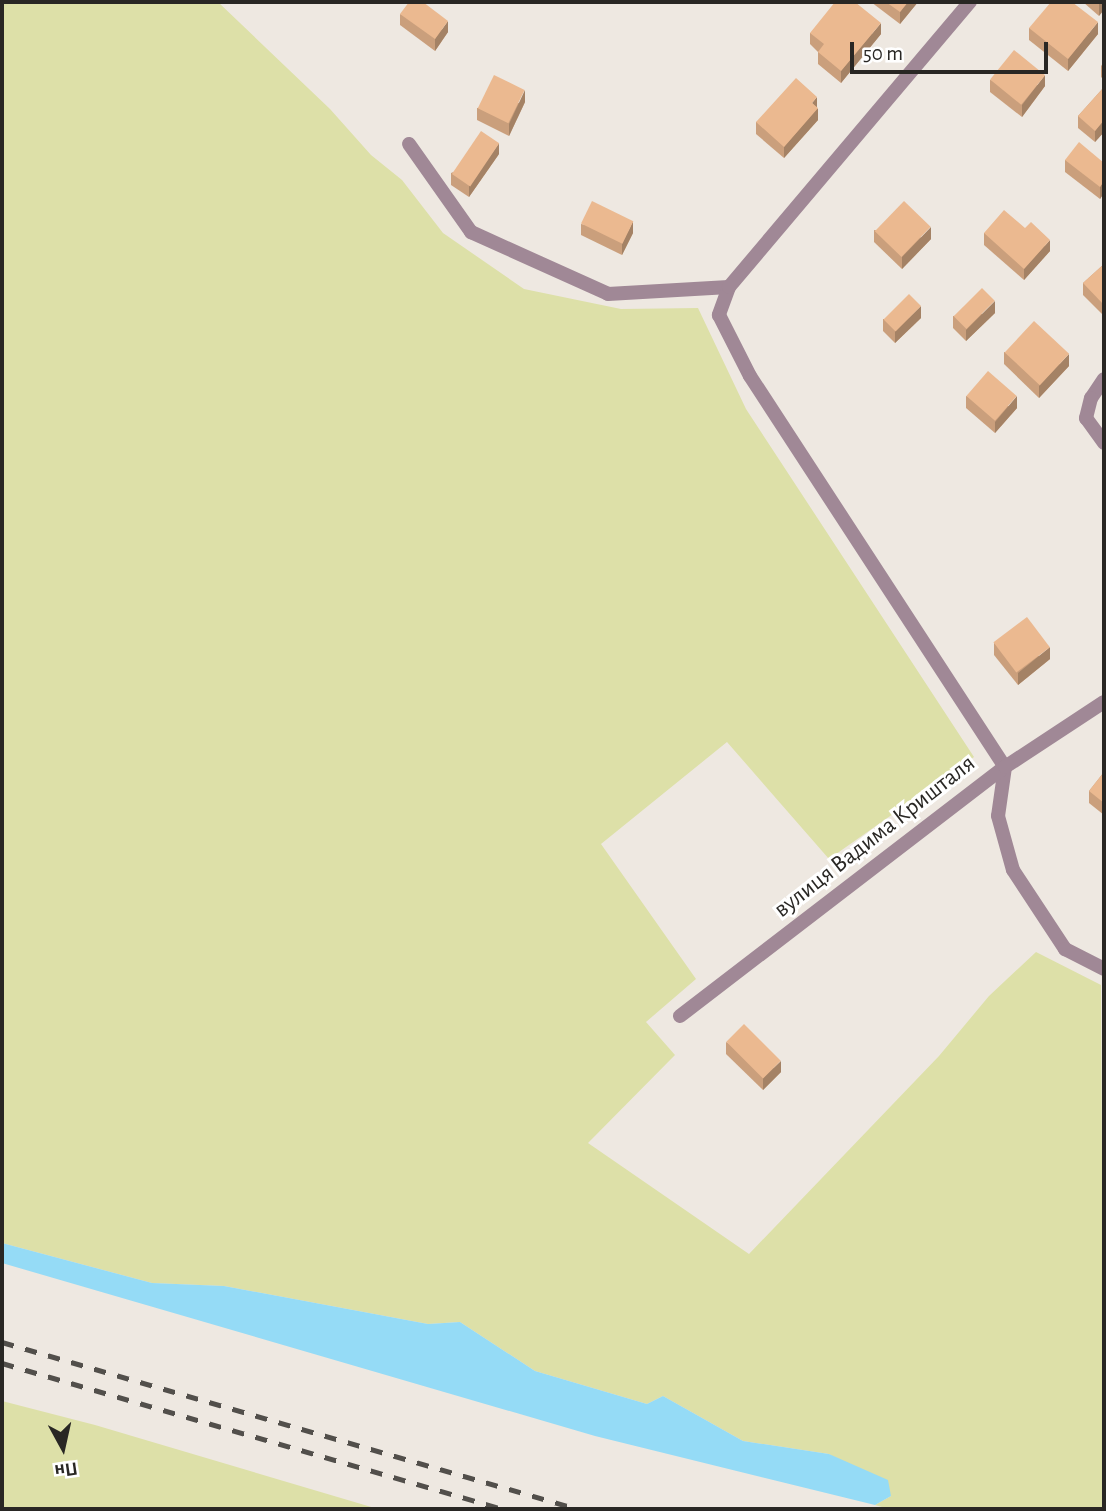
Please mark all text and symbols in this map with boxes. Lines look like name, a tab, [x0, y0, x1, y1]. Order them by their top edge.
scale bar	[854, 28, 1052, 72]
text: 50 m	[863, 43, 903, 64]
street label: вулиця Вадима Кришталя	[769, 750, 981, 924]
north arrow	[28, 1413, 98, 1483]
text: Пн	[53, 1458, 79, 1480]

